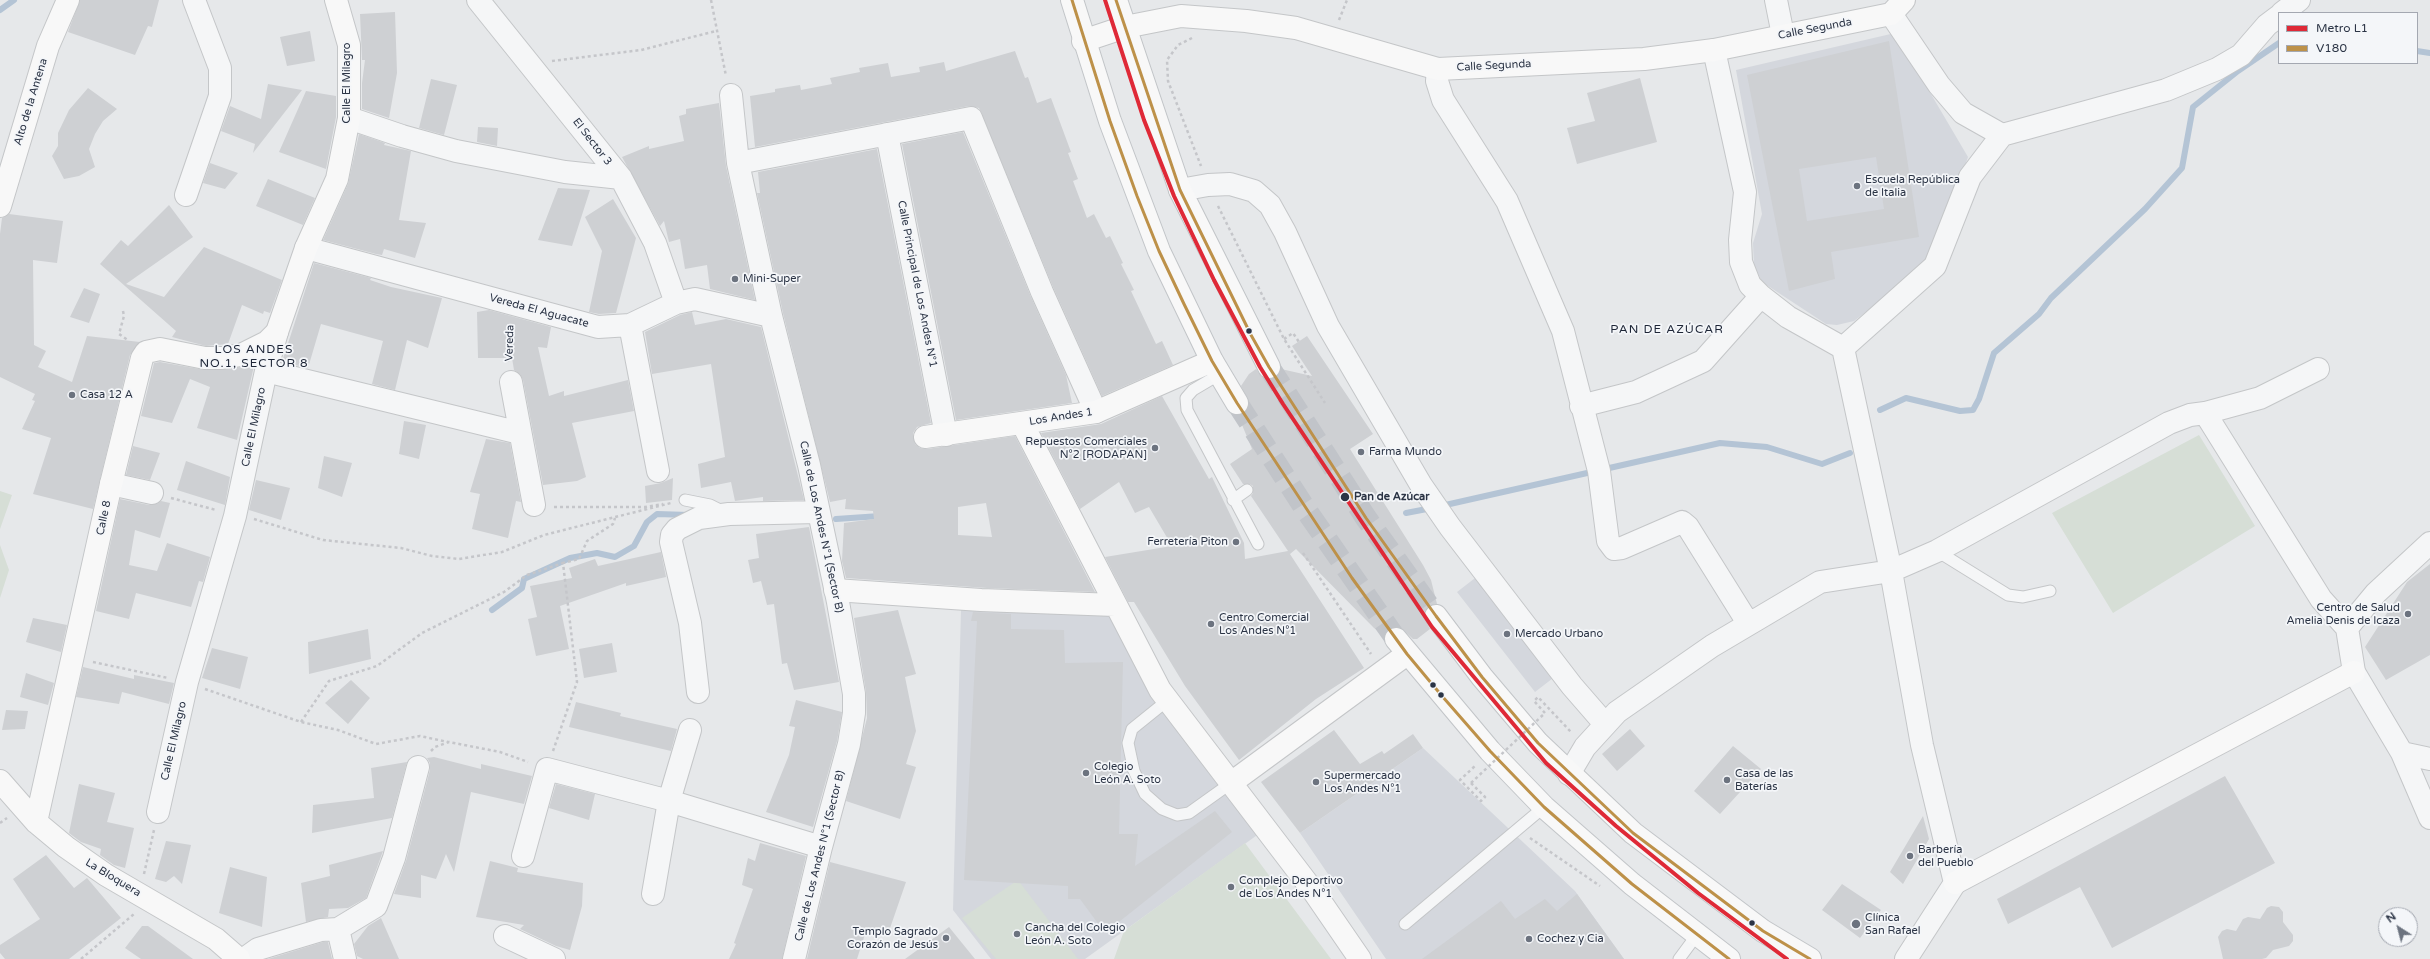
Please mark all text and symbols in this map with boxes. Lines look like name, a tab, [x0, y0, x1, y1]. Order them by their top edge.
legend	[2278, 12, 2418, 64]
street label: Calle Segunda	[1777, 15, 1853, 43]
text: Metro L1	[2316, 21, 2368, 35]
text: V180	[2316, 41, 2347, 55]
street label: Calle El Milagro	[340, 43, 354, 123]
street label: Alto de la Antena	[11, 57, 51, 147]
street label: Calle Segunda	[1456, 57, 1532, 75]
street label: El Sector 3	[569, 116, 615, 168]
place label: Escuela República de Italia	[1865, 173, 1960, 199]
marker: Escuela República de Italia	[1852, 181, 1862, 191]
street label: Calle Principal de Los Andes N°1	[894, 199, 940, 369]
place label: Mini-Super	[743, 272, 801, 286]
marker: Mini-Super	[730, 274, 740, 284]
street label: Vereda El Aguacate	[488, 291, 590, 331]
district label: PAN DE AZÚCAR	[1610, 323, 1724, 337]
street label: Vereda	[503, 324, 517, 362]
unlabelled marker	[1244, 326, 1254, 336]
district label: LOS ANDES NO.1, SECTOR 8	[199, 343, 309, 371]
street label: Calle El Milagro	[239, 386, 269, 468]
place label: Casa 12 A	[80, 388, 133, 402]
marker: Casa 12 A	[67, 390, 77, 400]
street label: Los Andes 1	[1028, 405, 1094, 429]
place label: Repuestos Comerciales N°2 [RODAPAN]	[1025, 435, 1147, 461]
street label: Calle de Los Andes N°1 (Sector B)	[796, 440, 846, 614]
marker: Repuestos Comerciales N°2 [RODAPAN]	[1150, 443, 1160, 453]
place label: Farma Mundo	[1369, 445, 1442, 459]
marker: Farma Mundo	[1356, 447, 1366, 457]
place label: Pan de Azúcar	[1354, 490, 1430, 504]
marker: Pan de Azúcar	[1339, 491, 1351, 503]
street label: Calle 8	[94, 499, 114, 537]
place label: Ferretería Piton	[1147, 535, 1228, 549]
marker: Ferretería Piton	[1231, 537, 1241, 547]
place label: Centro de Salud Amelia Denis de Icaza	[2286, 601, 2400, 627]
marker: Centro de Salud Amelia Denis de Icaza	[2403, 609, 2413, 619]
place label: Centro Comercial Los Andes N°1	[1219, 611, 1309, 637]
marker: Centro Comercial Los Andes N°1	[1206, 619, 1216, 629]
place label: Mercado Urbano	[1515, 627, 1603, 641]
marker: Mercado Urbano	[1502, 629, 1512, 639]
unlabelled marker	[1428, 680, 1438, 690]
unlabelled marker	[1436, 690, 1446, 700]
street label: Calle El Milagro	[158, 700, 190, 782]
place label: Colegio León A. Soto	[1094, 760, 1161, 786]
place label: Casa de las Baterías	[1735, 767, 1793, 793]
marker: Colegio León A. Soto	[1081, 768, 1091, 778]
street label: Calle de Los Andes N°1 (Sector B)	[792, 769, 848, 943]
place label: Supermercado Los Andes N°1	[1324, 769, 1401, 795]
marker: Casa de las Baterías	[1722, 775, 1732, 785]
marker: Supermercado Los Andes N°1	[1311, 777, 1321, 787]
place label: Barbería del Pueblo	[1918, 843, 1973, 869]
marker: Barbería del Pueblo	[1905, 851, 1915, 861]
street label: La Bloquera	[83, 856, 143, 900]
place label: Complejo Deportivo de Los Andes N°1	[1239, 874, 1343, 900]
marker: Complejo Deportivo de Los Andes N°1	[1226, 882, 1236, 892]
north arrow	[2378, 907, 2418, 947]
text: N	[2384, 910, 2399, 926]
place label: Clínica San Rafael	[1865, 911, 1921, 937]
unlabelled marker	[1747, 918, 1757, 928]
marker: Clínica San Rafael	[1850, 918, 1862, 930]
place label: Cancha del Colegio León A. Soto	[1025, 921, 1125, 947]
place label: Templo Sagrado Corazón de Jesús	[847, 925, 938, 951]
marker: Cancha del Colegio León A. Soto	[1012, 929, 1022, 939]
place label: Cochez y Cia	[1537, 932, 1604, 946]
marker: Templo Sagrado Corazón de Jesús	[941, 933, 951, 943]
marker: Cochez y Cia	[1524, 934, 1534, 944]

